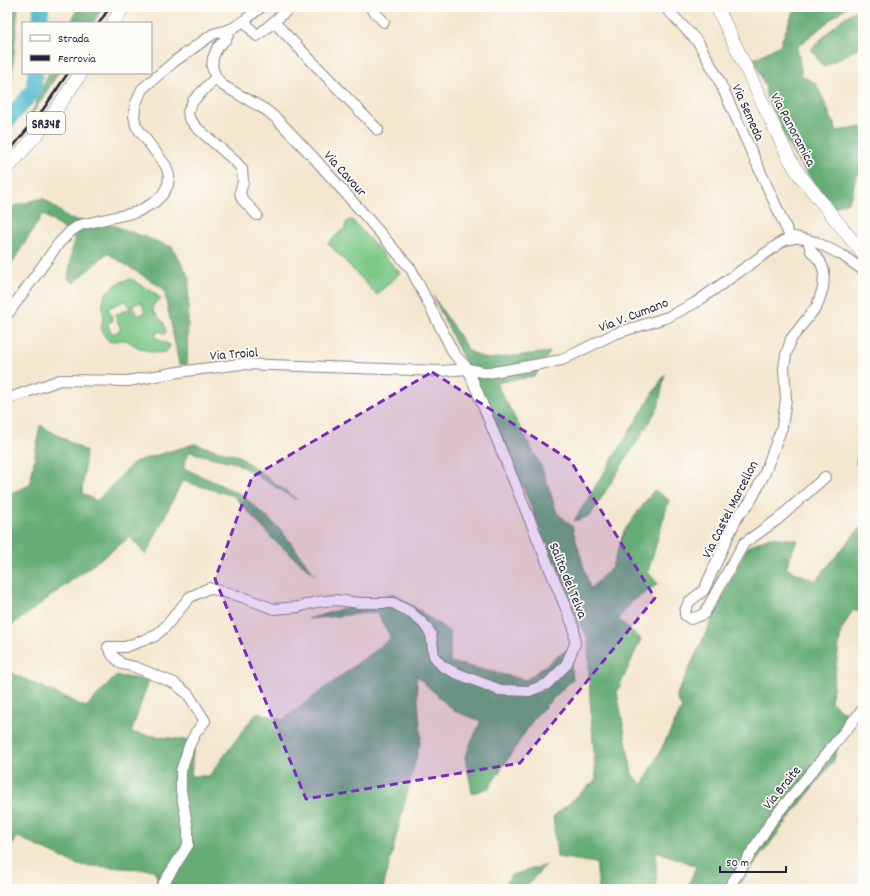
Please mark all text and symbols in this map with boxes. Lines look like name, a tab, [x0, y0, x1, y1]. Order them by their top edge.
legend	[22, 22, 152, 74]
text: Strada	[58, 31, 89, 48]
text: Ferrovia	[58, 51, 96, 68]
street label: Via Semeda	[726, 81, 769, 145]
street label: Via Panoramica	[764, 90, 820, 171]
road number: SR348	[27, 112, 65, 134]
street label: Via Cavour	[318, 147, 371, 202]
street label: Via V. Cumano	[596, 293, 671, 338]
street label: Via Troiol	[209, 343, 260, 367]
street label: Via Castel Marcellon	[697, 458, 764, 562]
street label: Salita del Telva	[543, 540, 592, 622]
street label: Via Braite	[759, 762, 806, 815]
scale bar	[720, 848, 786, 874]
text: 50 m	[726, 855, 749, 872]

